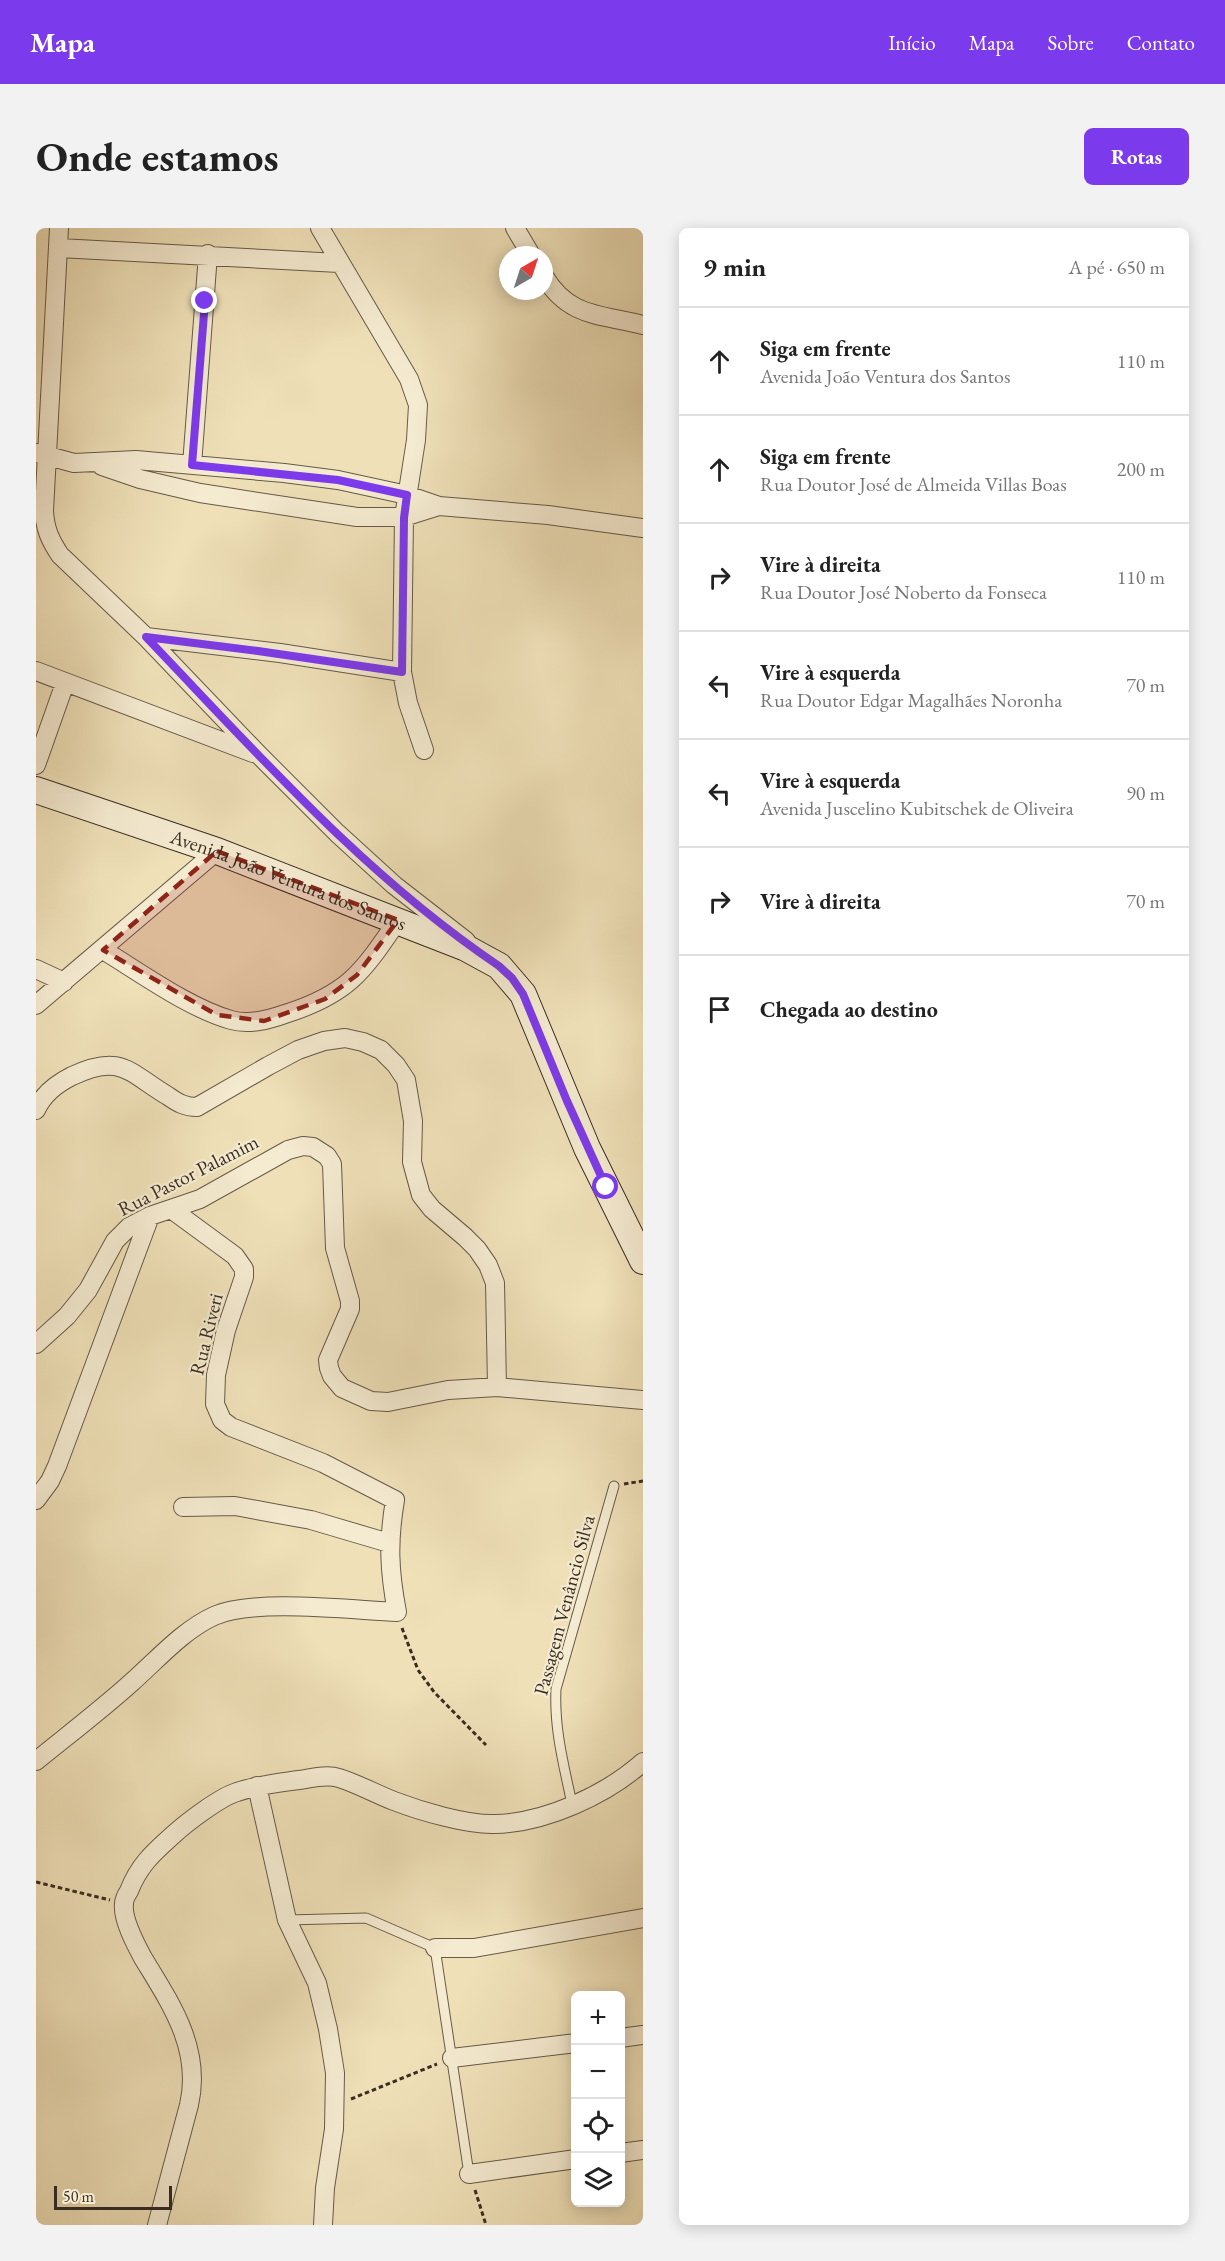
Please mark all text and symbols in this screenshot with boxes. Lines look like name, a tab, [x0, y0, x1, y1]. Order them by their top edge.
text: Mapa	[30, 24, 95, 60]
text: Início	[888, 29, 936, 56]
text: Mapa	[969, 29, 1014, 56]
text: Sobre	[1047, 29, 1094, 56]
text: Contato	[1127, 29, 1195, 56]
button: Rotas	[1084, 128, 1189, 185]
text: Onde estamos	[36, 129, 279, 184]
north arrow	[499, 246, 553, 300]
text: 9 min	[703, 250, 766, 284]
text: A pé · 650 m	[1069, 254, 1165, 280]
route end	[191, 287, 217, 313]
text: Siga em frente	[760, 334, 891, 363]
icon: ahead	[703, 345, 736, 378]
text: 110 m	[1117, 348, 1165, 374]
text: Avenida João Ventura dos Santos	[760, 363, 1010, 389]
text: Siga em frente	[760, 442, 891, 471]
icon: ahead	[703, 453, 736, 486]
text: 200 m	[1117, 456, 1165, 482]
text: Rua Doutor José de Almeida Villas Boas	[760, 471, 1067, 497]
text: Vire à direita	[760, 550, 881, 579]
icon: right	[703, 561, 736, 594]
text: 110 m	[1117, 564, 1165, 590]
text: Rua Doutor José Noberto da Fonseca	[760, 579, 1047, 605]
text: Vire à esquerda	[760, 658, 900, 687]
icon: left	[703, 669, 736, 702]
text: 70 m	[1126, 672, 1165, 698]
text: Rua Doutor Edgar Magalhães Noronha	[760, 687, 1062, 713]
text: Vire à esquerda	[760, 766, 900, 795]
icon: left	[703, 777, 736, 810]
text: 90 m	[1126, 780, 1165, 806]
text: Avenida Juscelino Kubitschek de Oliveira	[760, 795, 1074, 821]
street label: Avenida João Ventura dos Santos	[166, 823, 410, 937]
icon: right	[703, 885, 736, 918]
text: Vire à direita	[760, 887, 881, 916]
text: 70 m	[1126, 888, 1165, 914]
icon: arrive	[703, 993, 736, 1026]
text: Chegada ao destino	[760, 995, 938, 1024]
street label: Rua Pastor Palamim	[113, 1128, 263, 1222]
route start	[592, 1173, 618, 1199]
street label: Rua Riveri	[183, 1290, 229, 1378]
street label: Passagem Venâncio Silva	[527, 1512, 601, 1698]
map controls	[571, 1991, 625, 2207]
button: +	[571, 1991, 625, 2045]
button: −	[571, 2045, 625, 2099]
button: locate	[571, 2099, 625, 2153]
button: layers	[571, 2153, 625, 2207]
scale bar	[54, 2183, 172, 2210]
text: 50 m	[63, 2186, 94, 2207]

